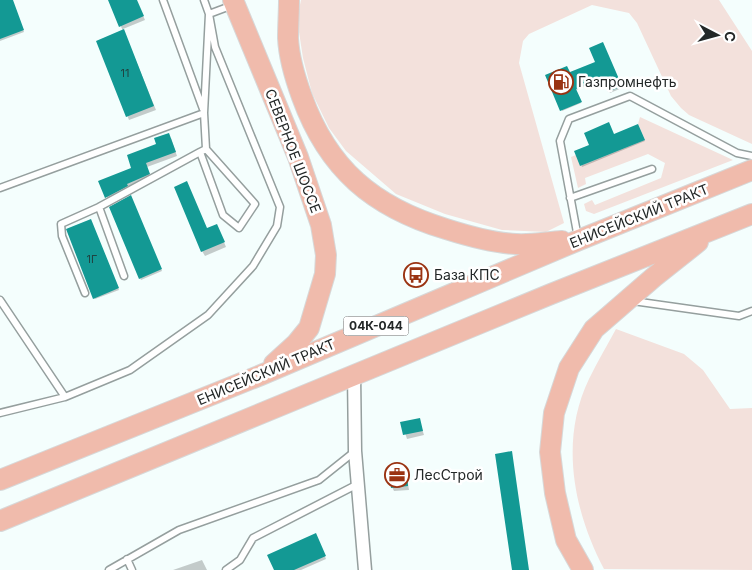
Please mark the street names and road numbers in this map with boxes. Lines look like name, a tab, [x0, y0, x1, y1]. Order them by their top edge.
street label: СЕВЕРНОЕ ШОССЕ	[262, 86, 325, 215]
street label: ЕНИСЕЙСКИЙ ТРАКТ	[567, 179, 711, 251]
road number: 04К-044	[344, 316, 408, 336]
street label: ЕНИСЕЙСКИЙ ТРАКТ	[194, 334, 337, 408]

